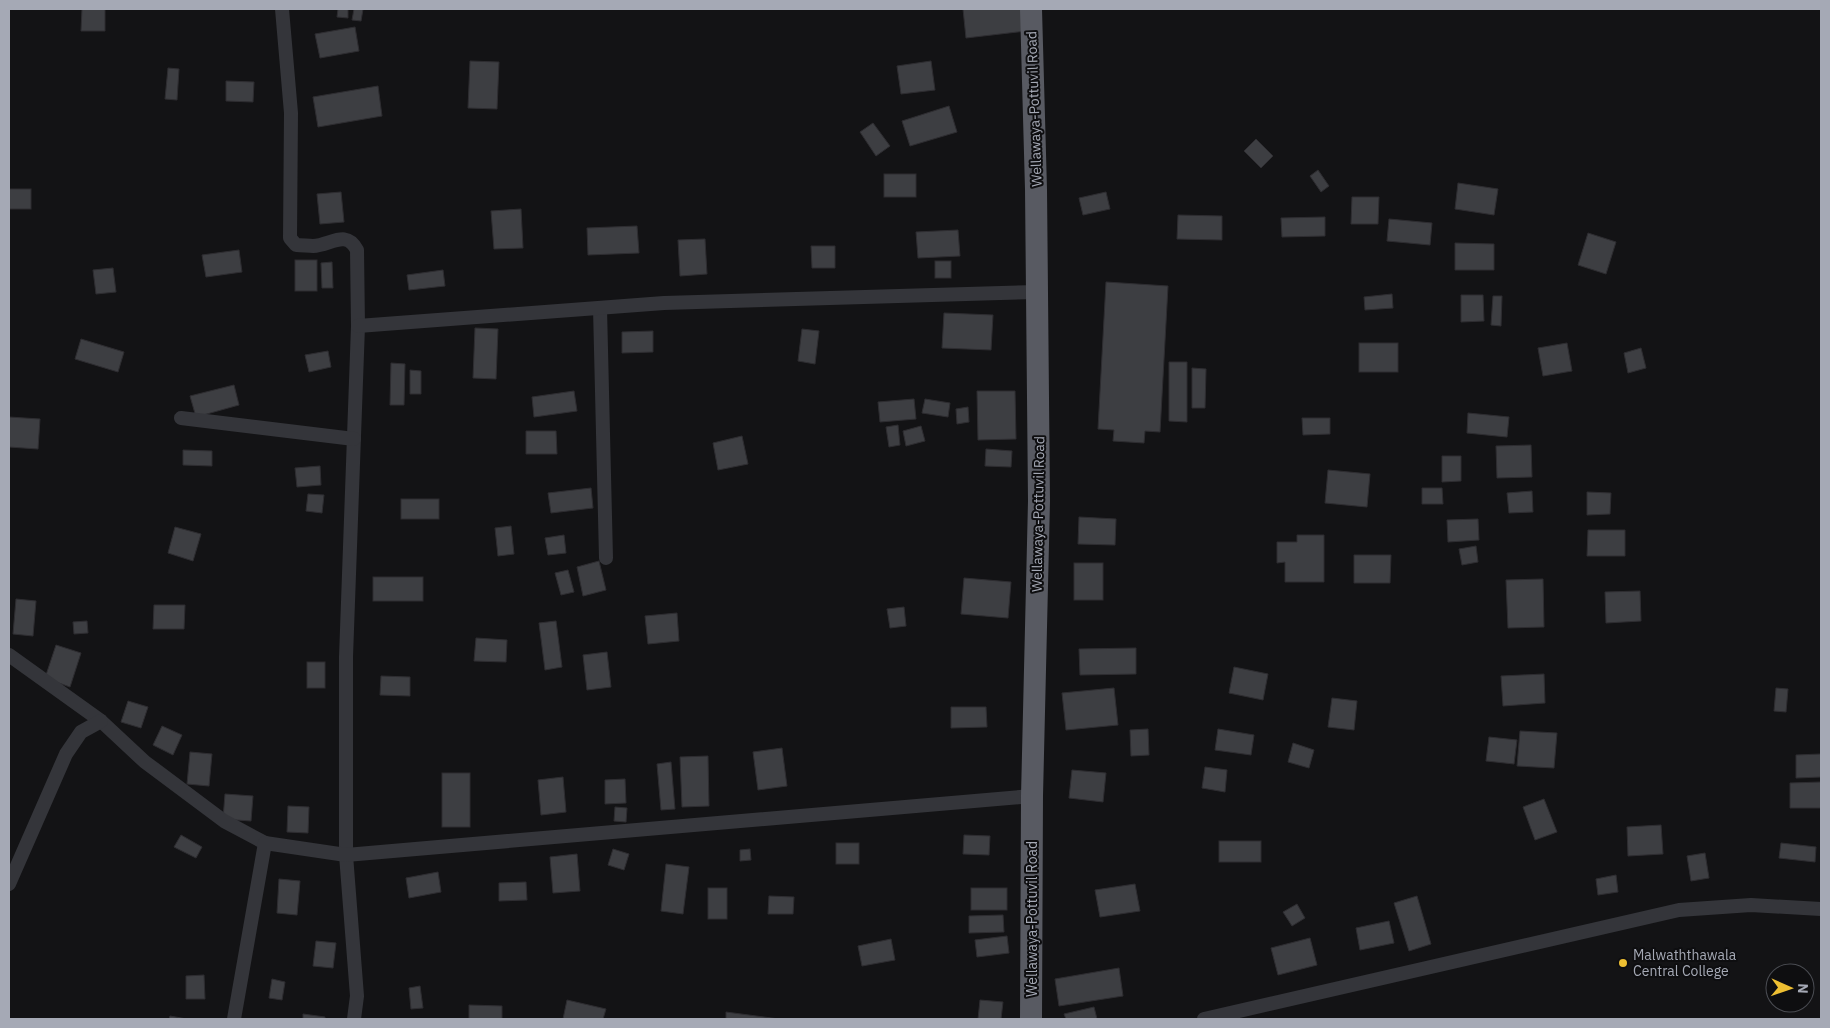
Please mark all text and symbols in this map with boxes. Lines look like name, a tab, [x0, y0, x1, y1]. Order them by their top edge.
street label: Wellawaya-Pottuvil Road	[1022, 31, 1046, 187]
street label: Wellawaya-Pottuvil Road	[1028, 436, 1048, 592]
street label: Wellawaya-Pottuvil Road	[1023, 841, 1041, 997]
place label: Malwaththawala Central College	[1633, 946, 1737, 980]
marker: Malwaththawala Central College	[1617, 957, 1629, 969]
north arrow	[1765, 963, 1815, 1013]
text: N	[1794, 983, 1812, 994]

